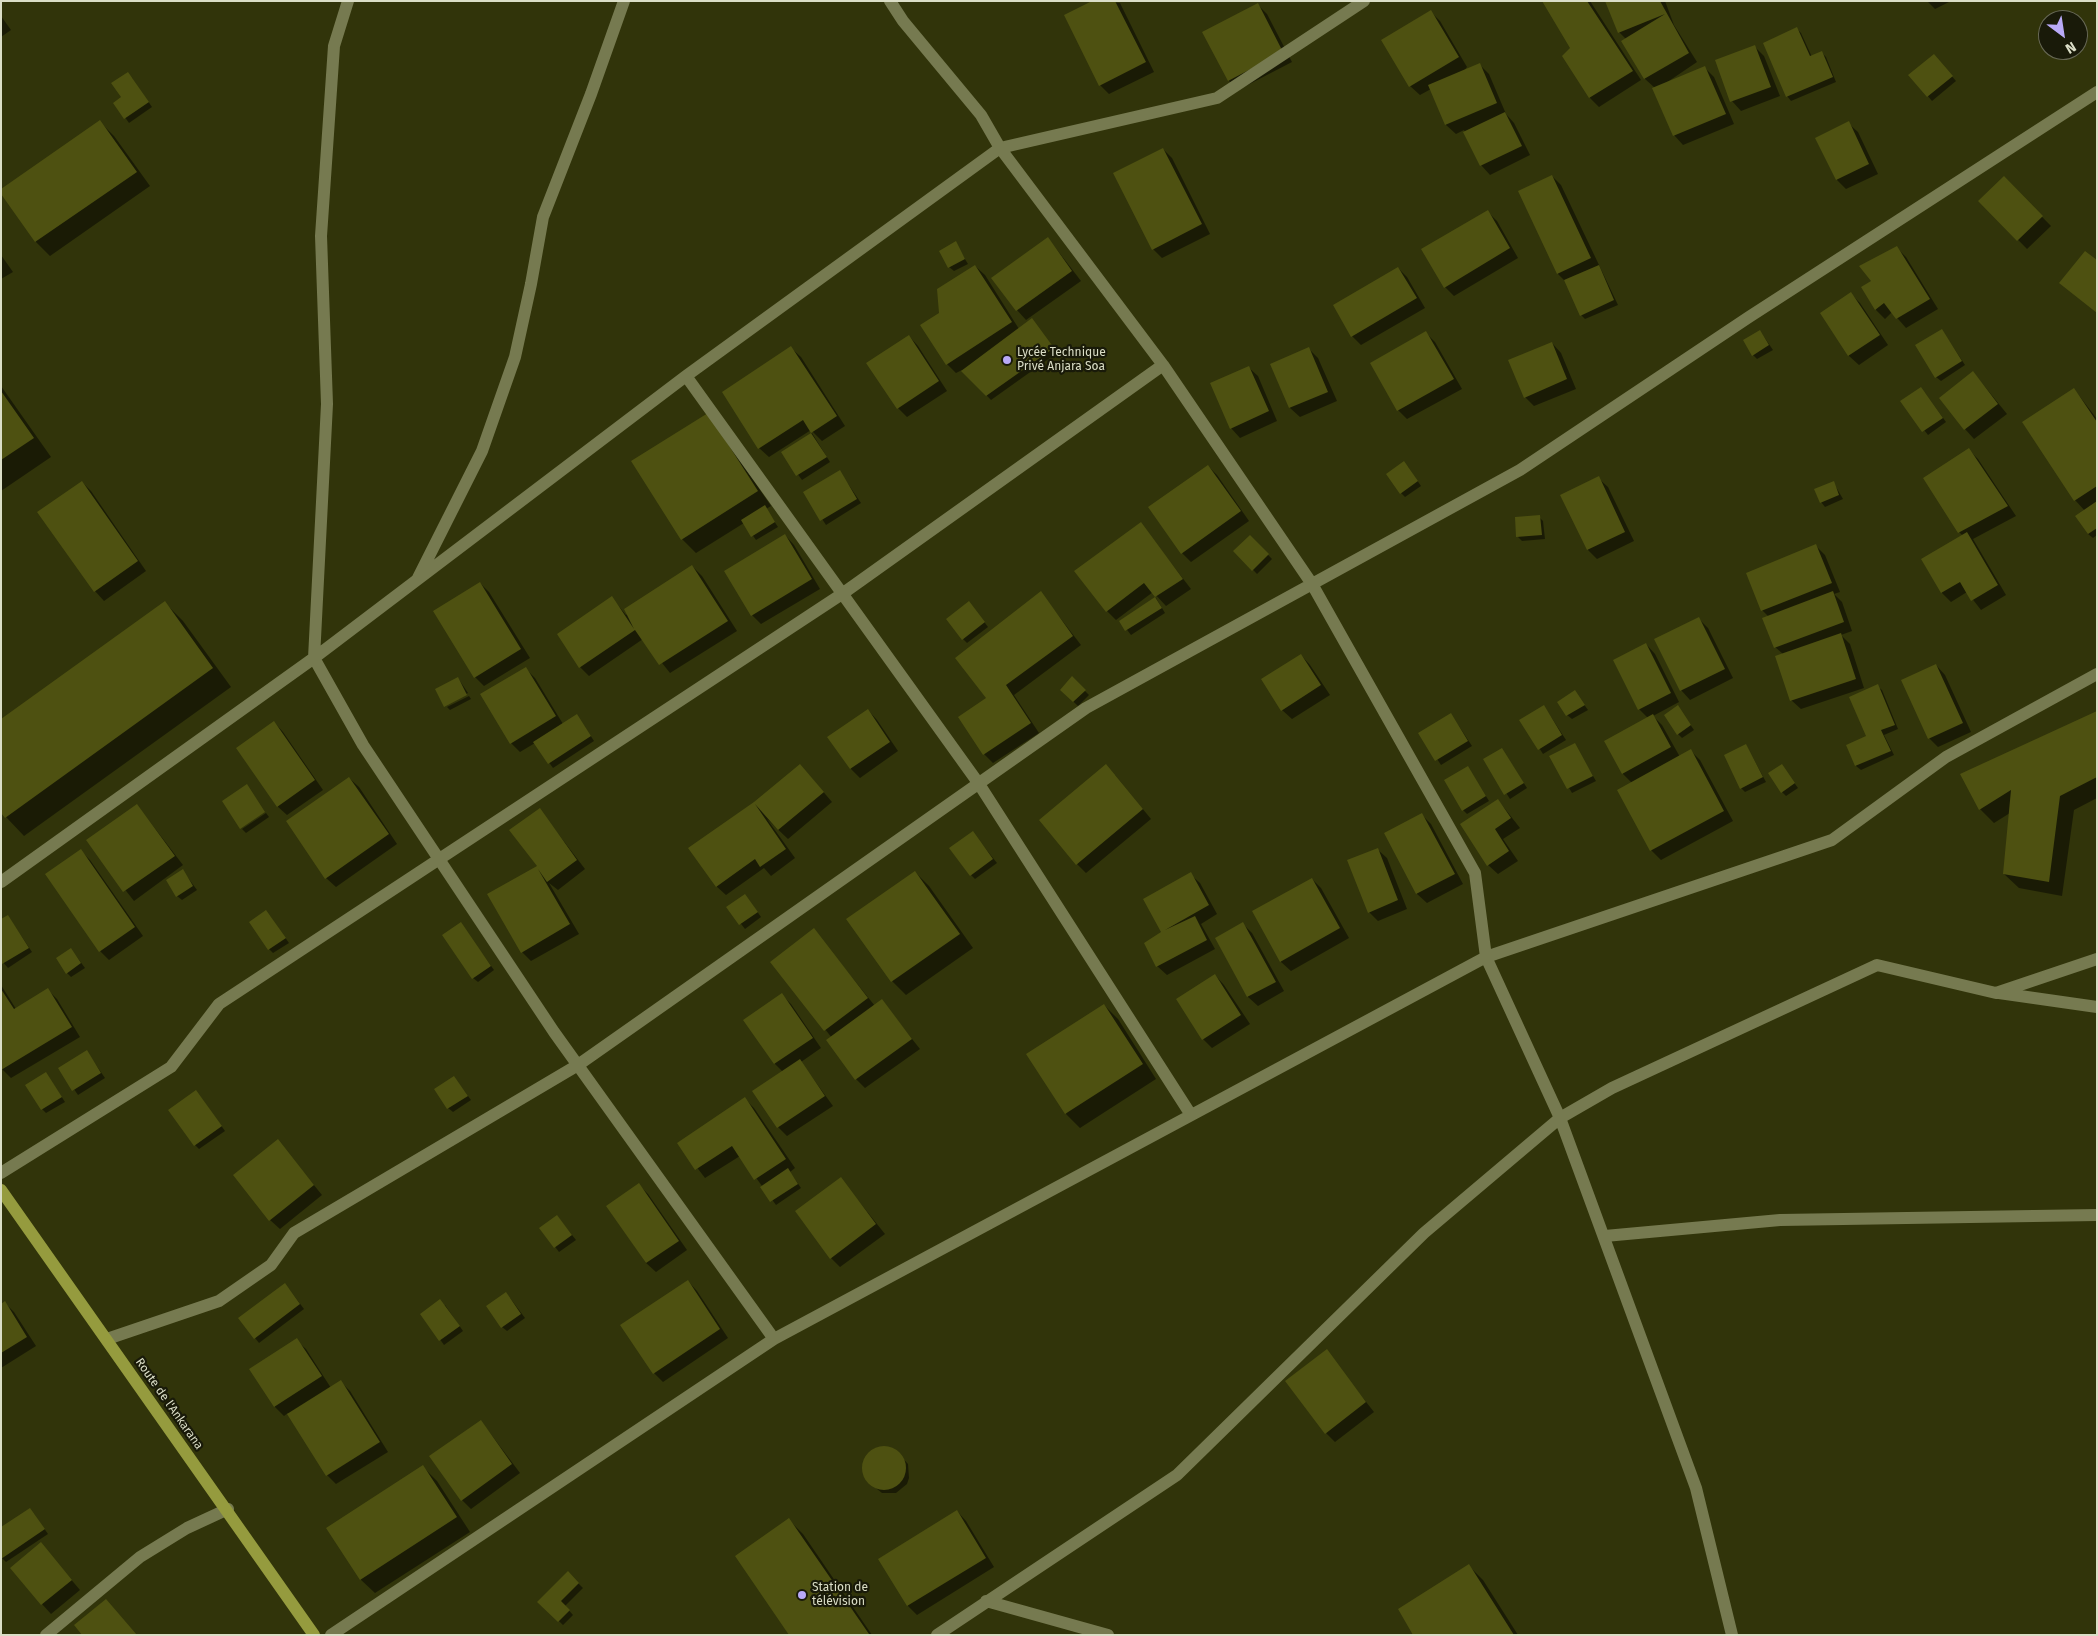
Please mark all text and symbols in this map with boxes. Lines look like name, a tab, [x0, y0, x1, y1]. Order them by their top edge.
north arrow	[2038, 10, 2088, 60]
text: N	[2062, 38, 2079, 57]
place label: Lycée Technique Privé Anjara Soa	[1017, 346, 1106, 374]
marker: Lycée Technique Privé Anjara Soa	[1001, 354, 1013, 366]
street label: Route de l'Ankarana	[132, 1356, 206, 1452]
place label: Station de télévision	[812, 1581, 868, 1609]
marker: Station de télévision	[796, 1589, 808, 1601]

